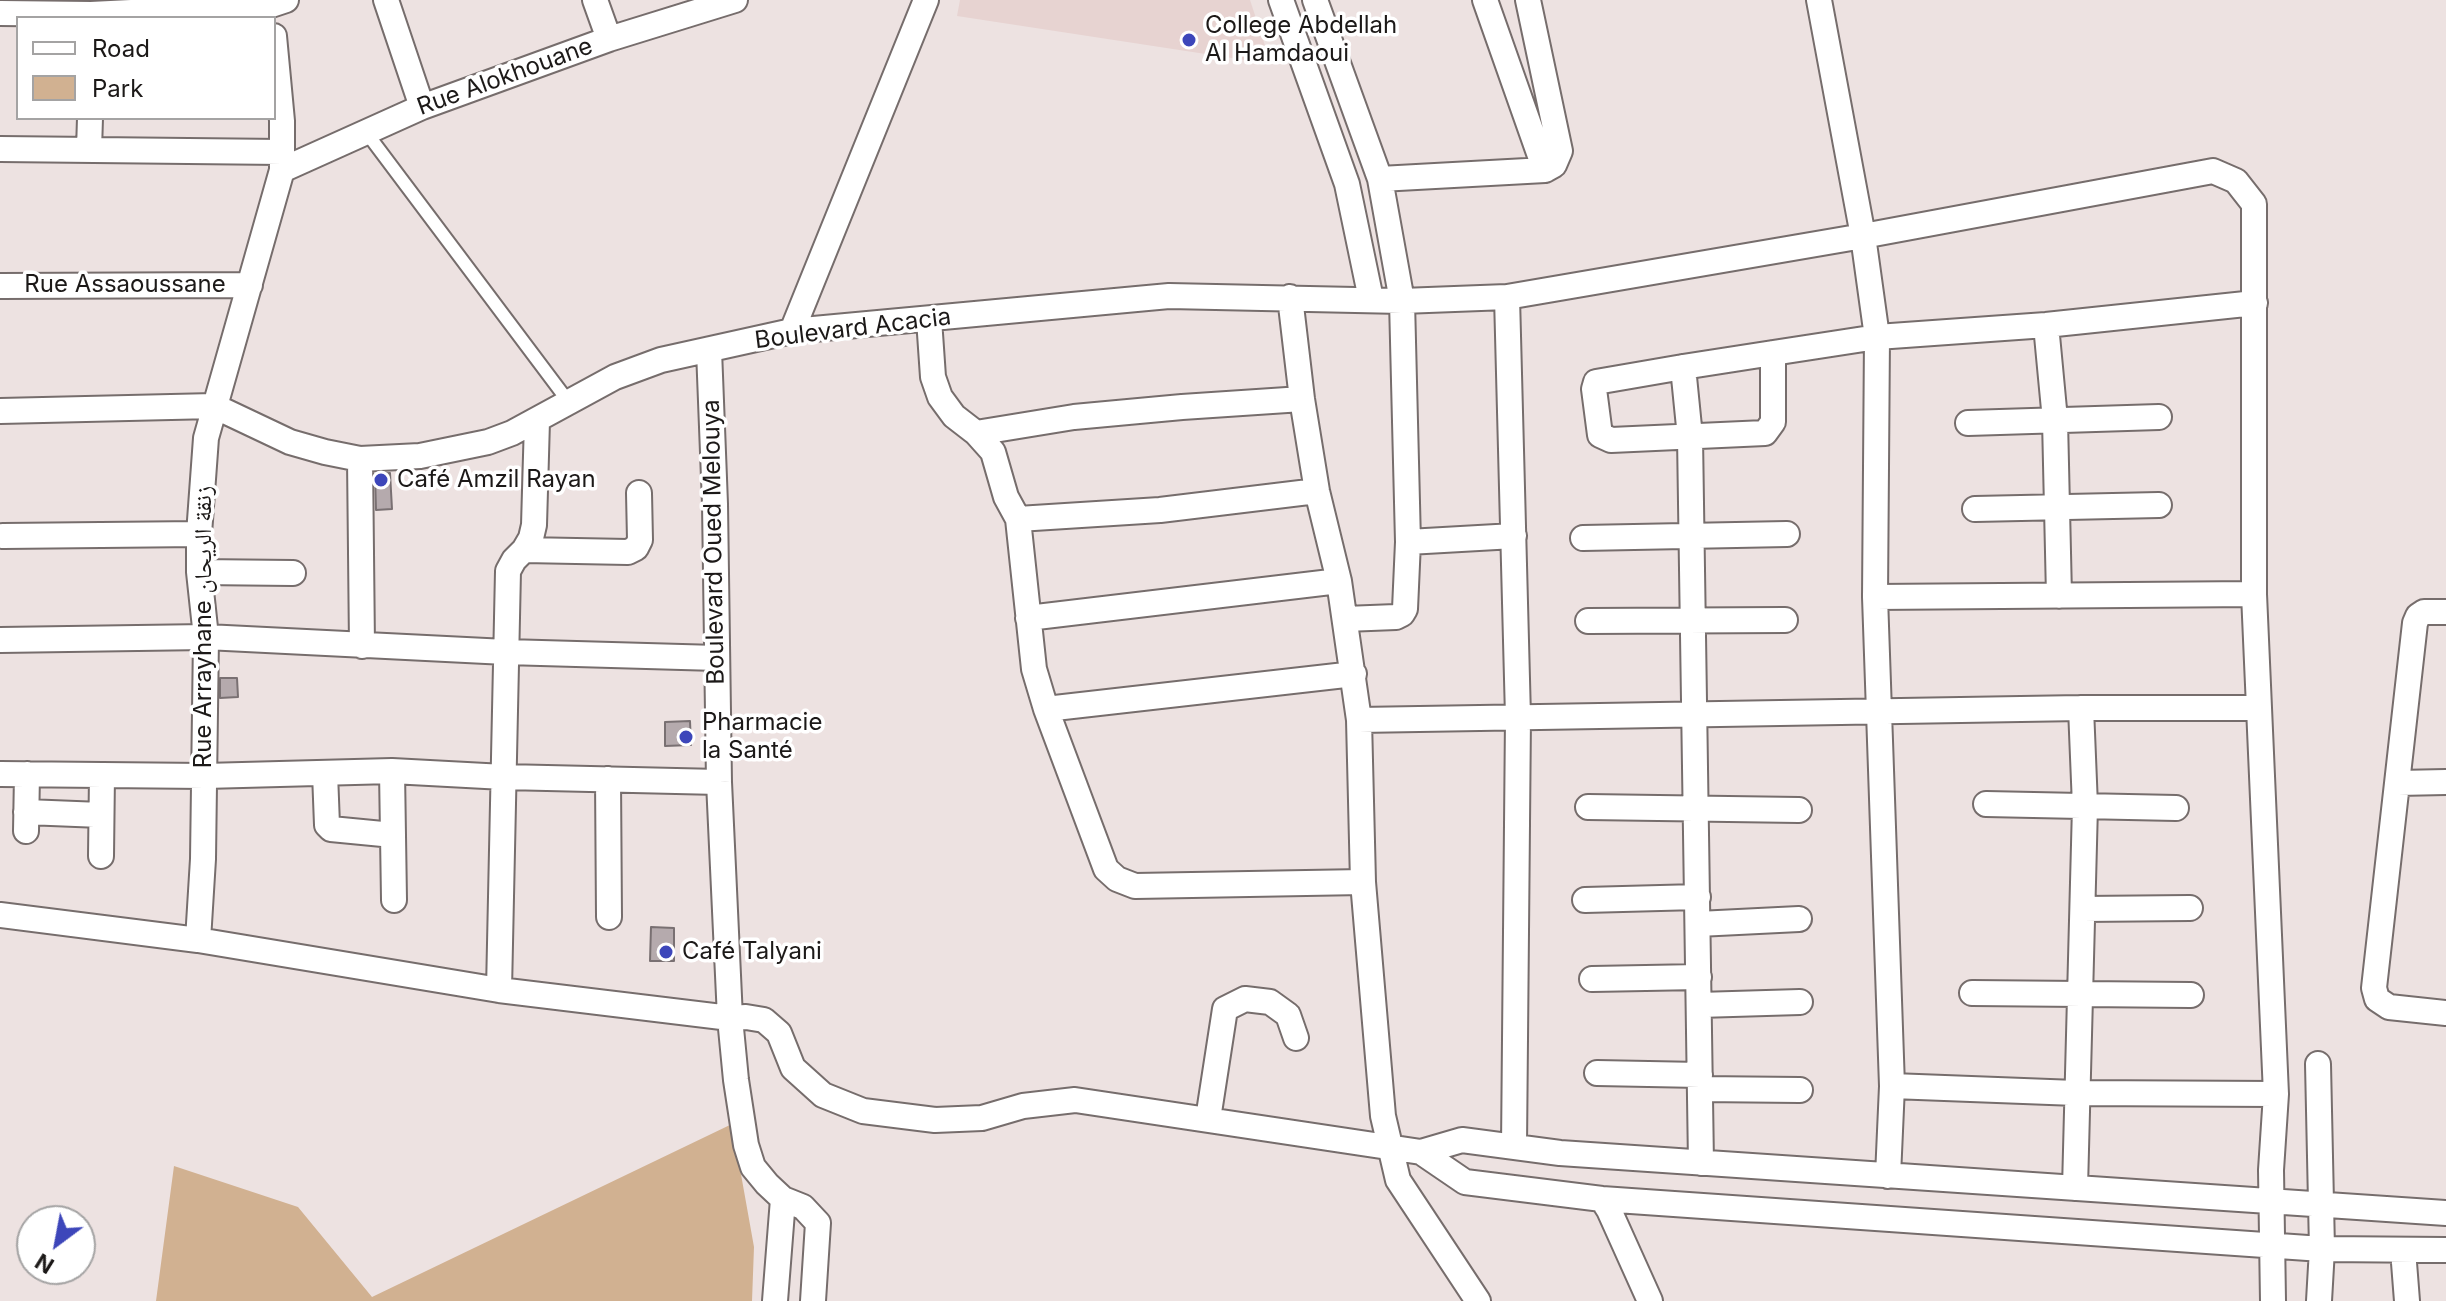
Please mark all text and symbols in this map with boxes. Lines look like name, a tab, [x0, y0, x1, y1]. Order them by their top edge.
place label: College Abdellah Al Hamdaoui	[1205, 12, 1397, 68]
legend	[16, 16, 276, 120]
marker: College Abdellah Al Hamdaoui	[1180, 31, 1198, 49]
street label: Rue Alokhouane	[413, 32, 597, 122]
text: Road	[92, 34, 150, 63]
text: Park	[92, 74, 143, 103]
street label: Rue Assaoussane	[24, 271, 226, 299]
street label: Boulevard Acacia	[753, 303, 953, 355]
street label: Boulevard Oued Melouya	[697, 399, 731, 685]
place label: Café Amzil Rayan	[397, 466, 596, 494]
marker: Café Amzil Rayan	[372, 471, 390, 489]
street label: Rue Arrayhane زنقة الريحان	[190, 486, 218, 768]
place label: Pharmacie la Santé	[702, 709, 822, 765]
marker: Pharmacie la Santé	[677, 728, 695, 746]
place label: Café Talyani	[682, 938, 822, 966]
marker: Café Talyani	[657, 943, 675, 961]
north arrow	[16, 1205, 96, 1285]
text: N	[30, 1248, 58, 1279]

